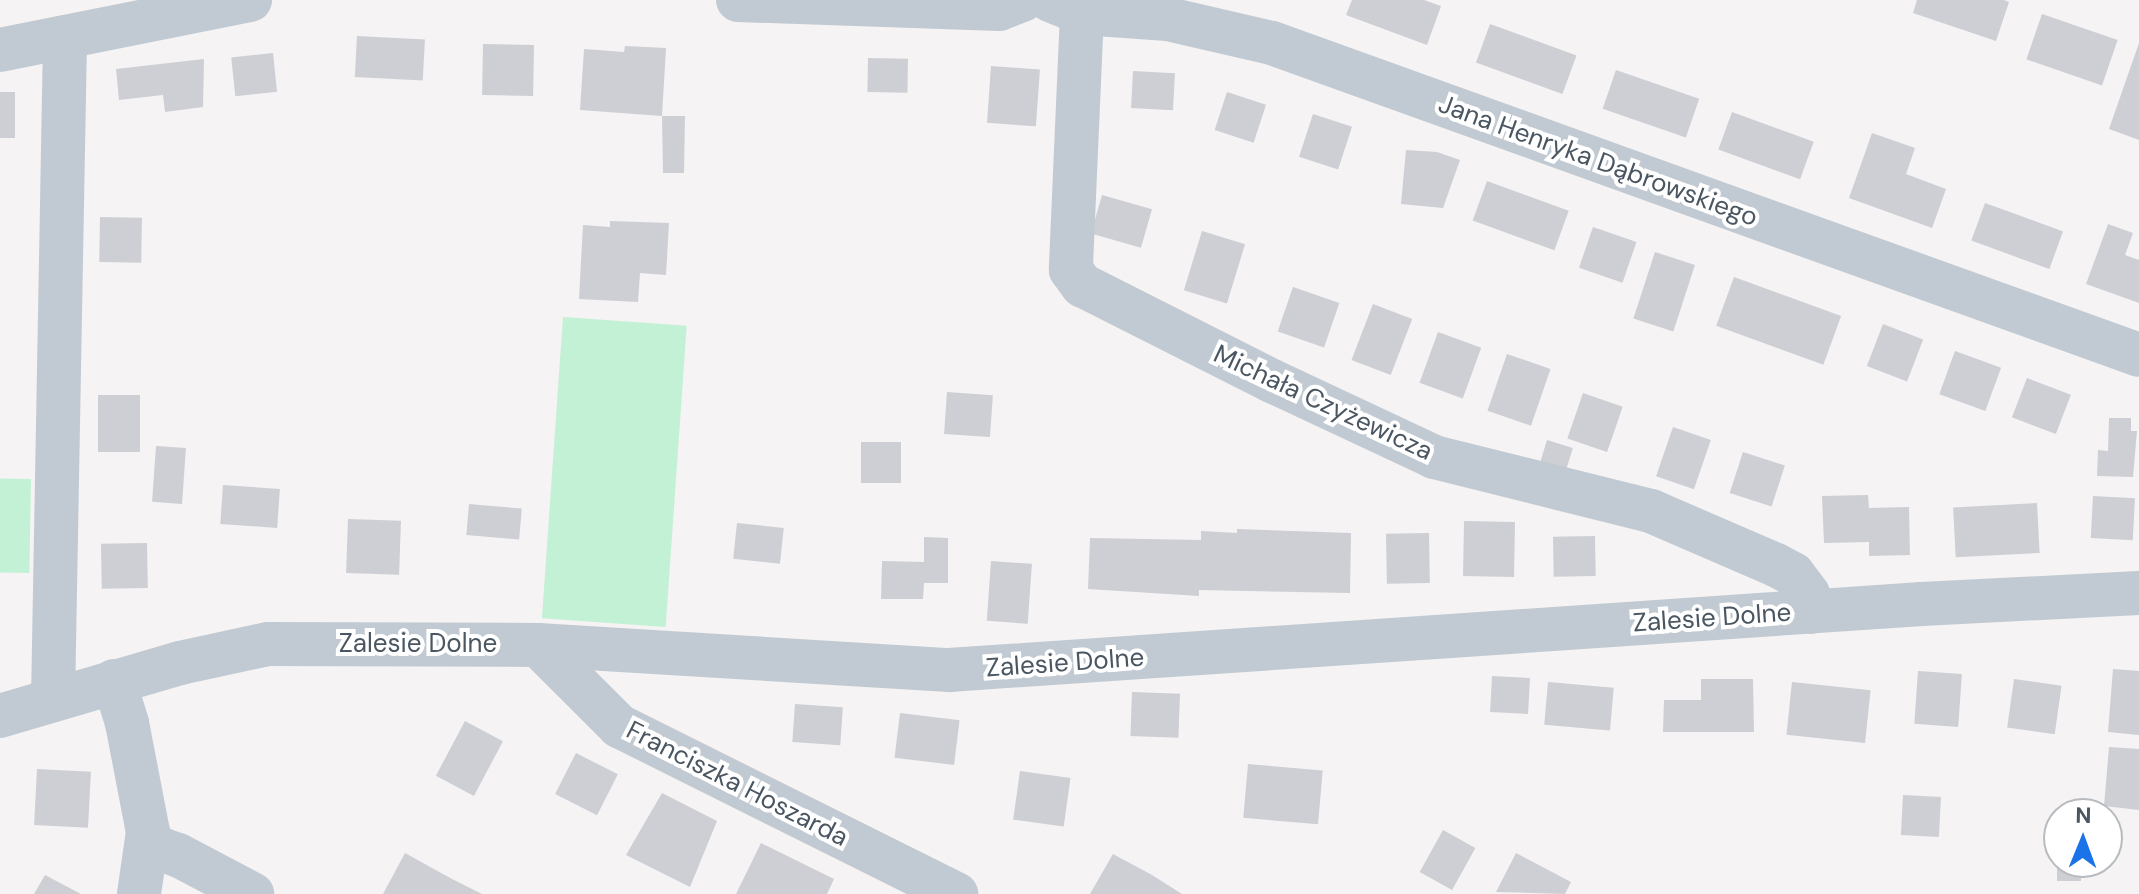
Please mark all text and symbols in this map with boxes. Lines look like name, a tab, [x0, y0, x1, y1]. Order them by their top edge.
street label: Jana Henryka Dąbrowskiego	[1434, 89, 1762, 233]
street label: Michała Czyżewicza	[1209, 339, 1437, 467]
street label: Zalesie Dolne	[1632, 597, 1792, 639]
street label: Zalesie Dolne	[339, 628, 497, 660]
street label: Zalesie Dolne	[985, 642, 1145, 684]
street label: Franciszka Hoszarda	[621, 715, 853, 853]
north arrow	[2043, 798, 2123, 878]
text: N	[2075, 801, 2092, 830]

